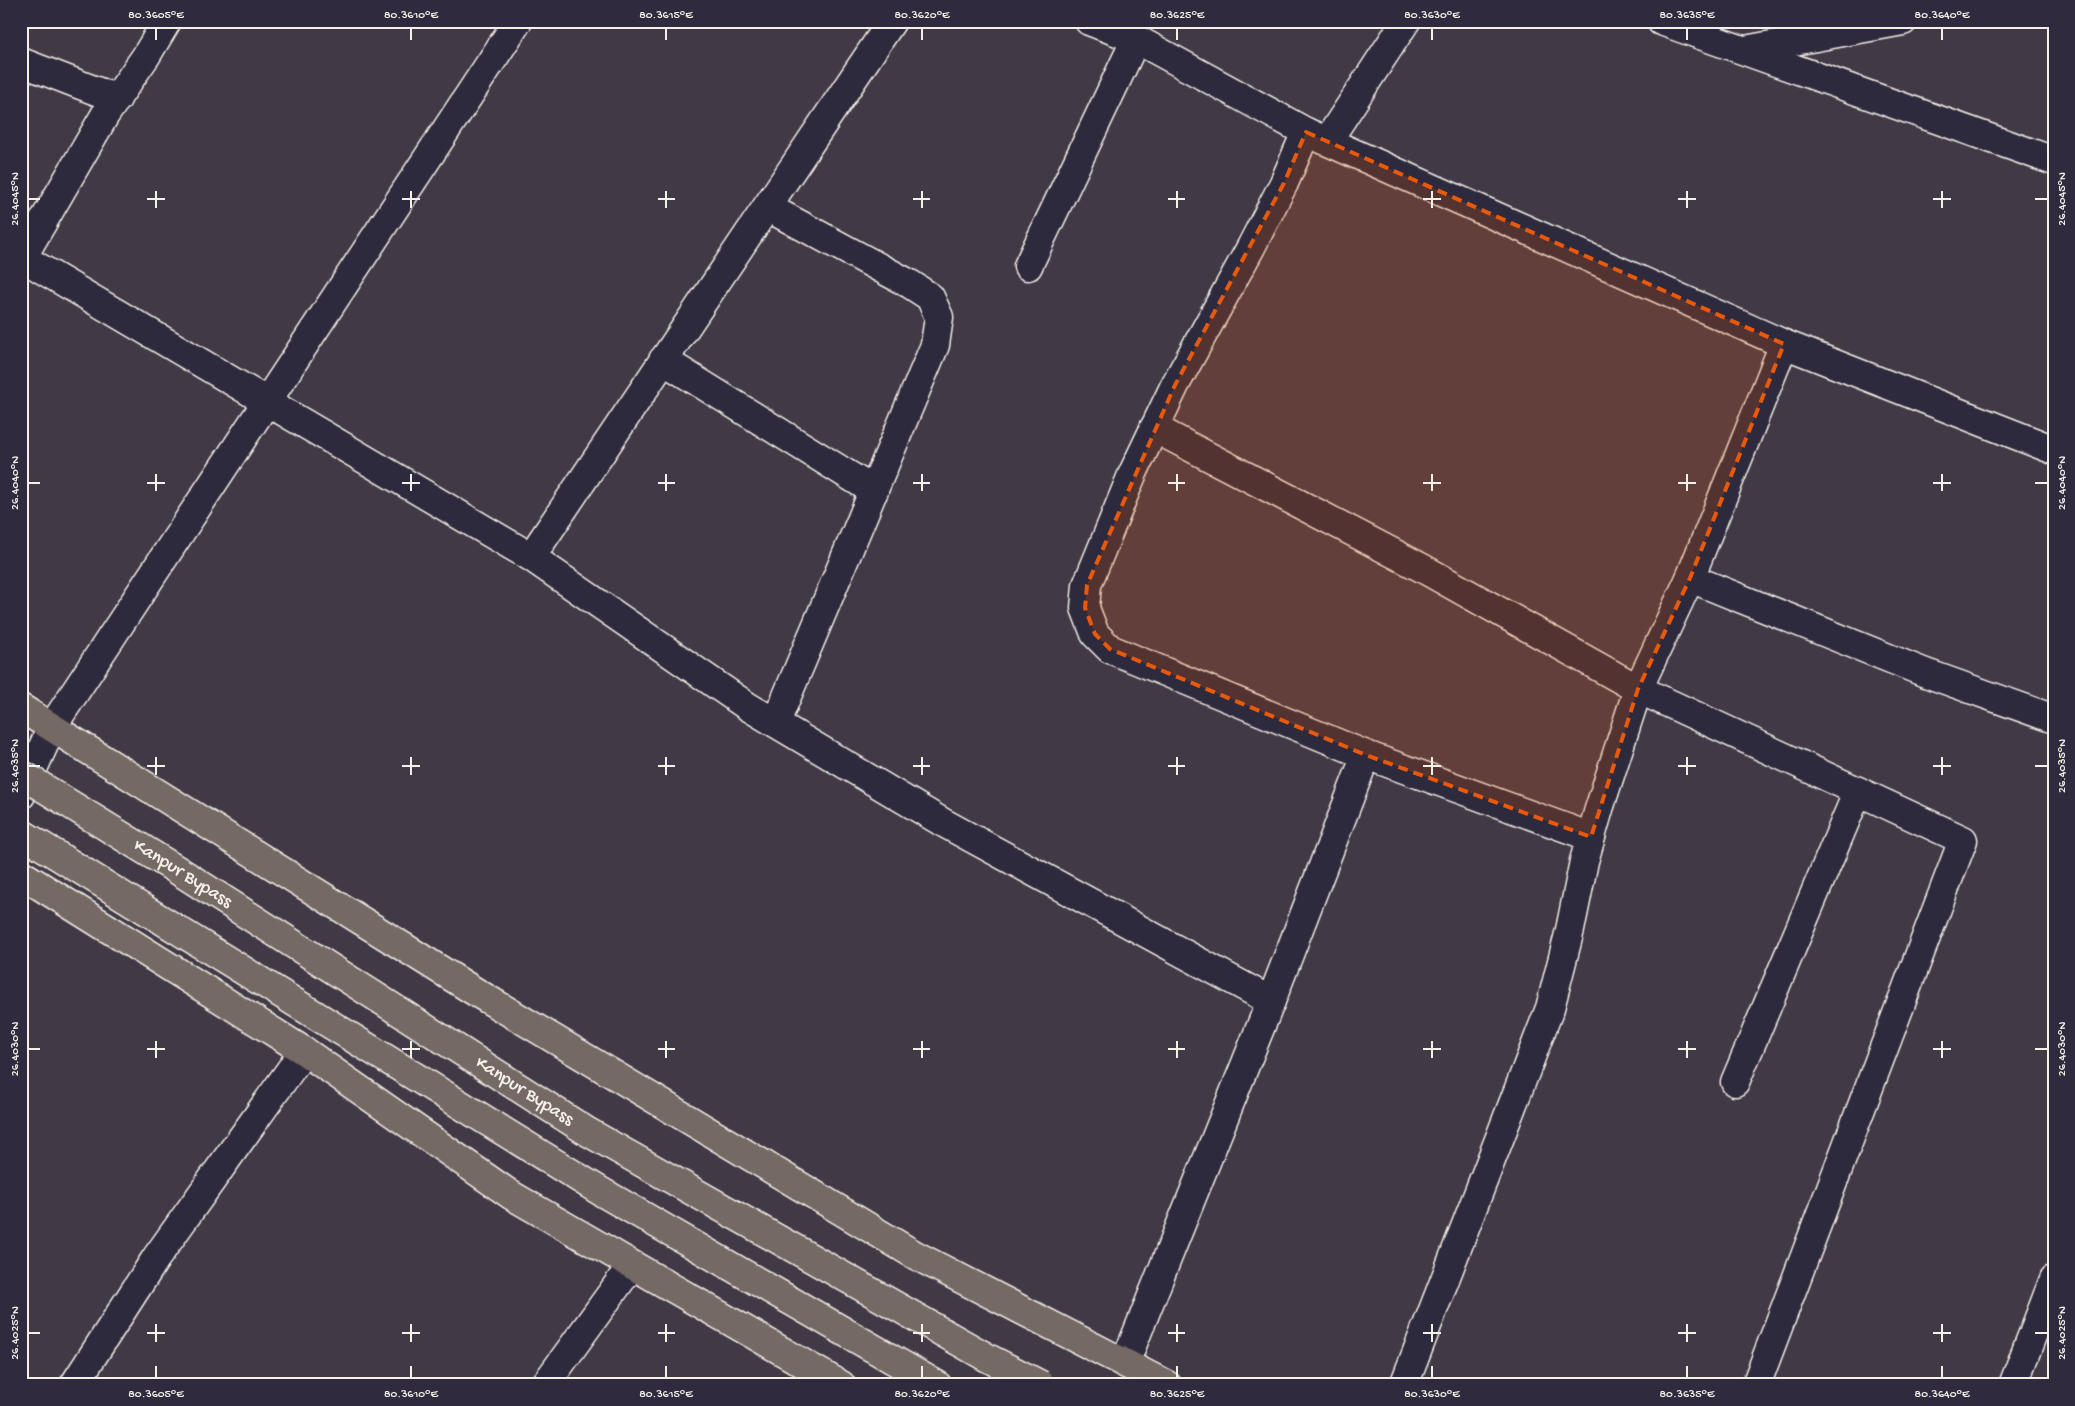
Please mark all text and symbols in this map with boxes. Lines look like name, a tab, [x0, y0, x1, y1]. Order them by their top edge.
text: 80.3605°E	[128, 9, 184, 23]
text: 80.3610°E	[384, 9, 439, 23]
text: 80.3615°E	[639, 9, 693, 23]
text: 80.3620°E	[894, 9, 950, 23]
text: 80.3625°E	[1150, 9, 1205, 23]
text: 80.3630°E	[1404, 9, 1460, 23]
text: 80.3635°E	[1660, 9, 1715, 23]
text: 80.3640°E	[1915, 9, 1970, 23]
text: 26.4045°N	[9, 172, 23, 226]
text: 26.4045°N	[2056, 172, 2070, 226]
text: 26.4040°N	[9, 456, 23, 510]
text: 26.4040°N	[2056, 456, 2070, 510]
text: 26.4035°N	[9, 739, 23, 793]
text: 26.4035°N	[2056, 739, 2070, 793]
street label: Kanpur Bypass	[129, 834, 237, 914]
text: 26.4030°N	[9, 1022, 23, 1076]
text: 26.4030°N	[2056, 1022, 2070, 1076]
street label: Kanpur Bypass	[471, 1051, 579, 1132]
text: 26.4025°N	[9, 1306, 23, 1360]
text: 26.4025°N	[2056, 1306, 2070, 1360]
text: 80.3605°E	[128, 1388, 184, 1402]
text: 80.3610°E	[384, 1388, 439, 1402]
text: 80.3615°E	[639, 1388, 693, 1402]
text: 80.3620°E	[894, 1388, 950, 1402]
text: 80.3625°E	[1150, 1388, 1205, 1402]
text: 80.3630°E	[1404, 1388, 1460, 1402]
text: 80.3635°E	[1660, 1388, 1715, 1402]
text: 80.3640°E	[1915, 1388, 1970, 1402]

